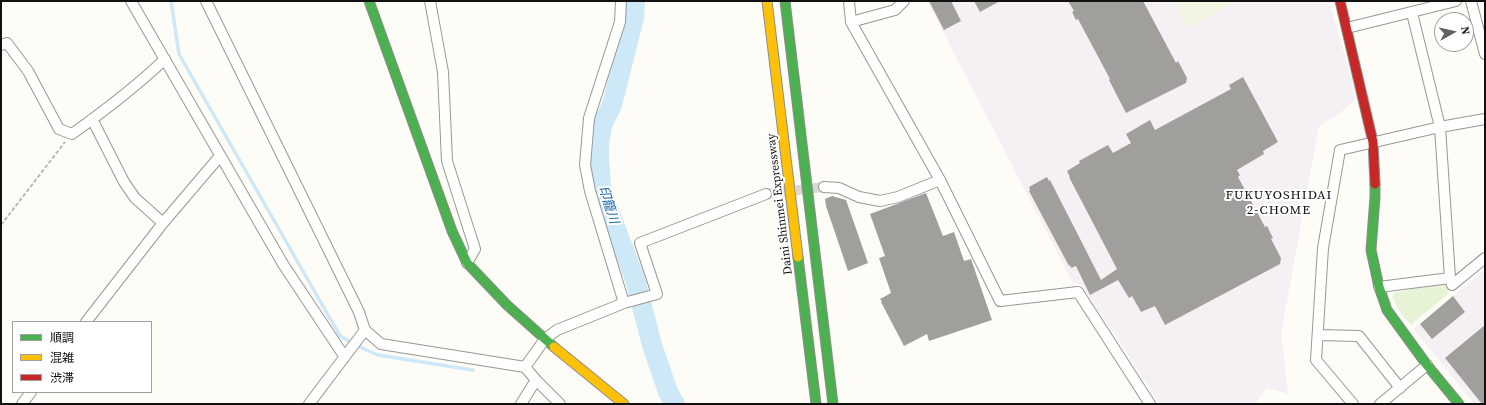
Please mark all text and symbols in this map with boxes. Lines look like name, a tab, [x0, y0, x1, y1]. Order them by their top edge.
north arrow	[1434, 12, 1474, 52]
text: N	[1457, 25, 1473, 35]
street label: Daini Shinmei Expressway	[764, 133, 796, 275]
water label: 印籠川	[595, 184, 621, 226]
district label: FUKUYOSHIDAI 2-CHOME	[1226, 188, 1332, 219]
legend	[12, 321, 152, 393]
text: 順調	[50, 330, 74, 346]
text: 混雑	[50, 350, 74, 366]
text: 渋滞	[50, 370, 74, 386]

